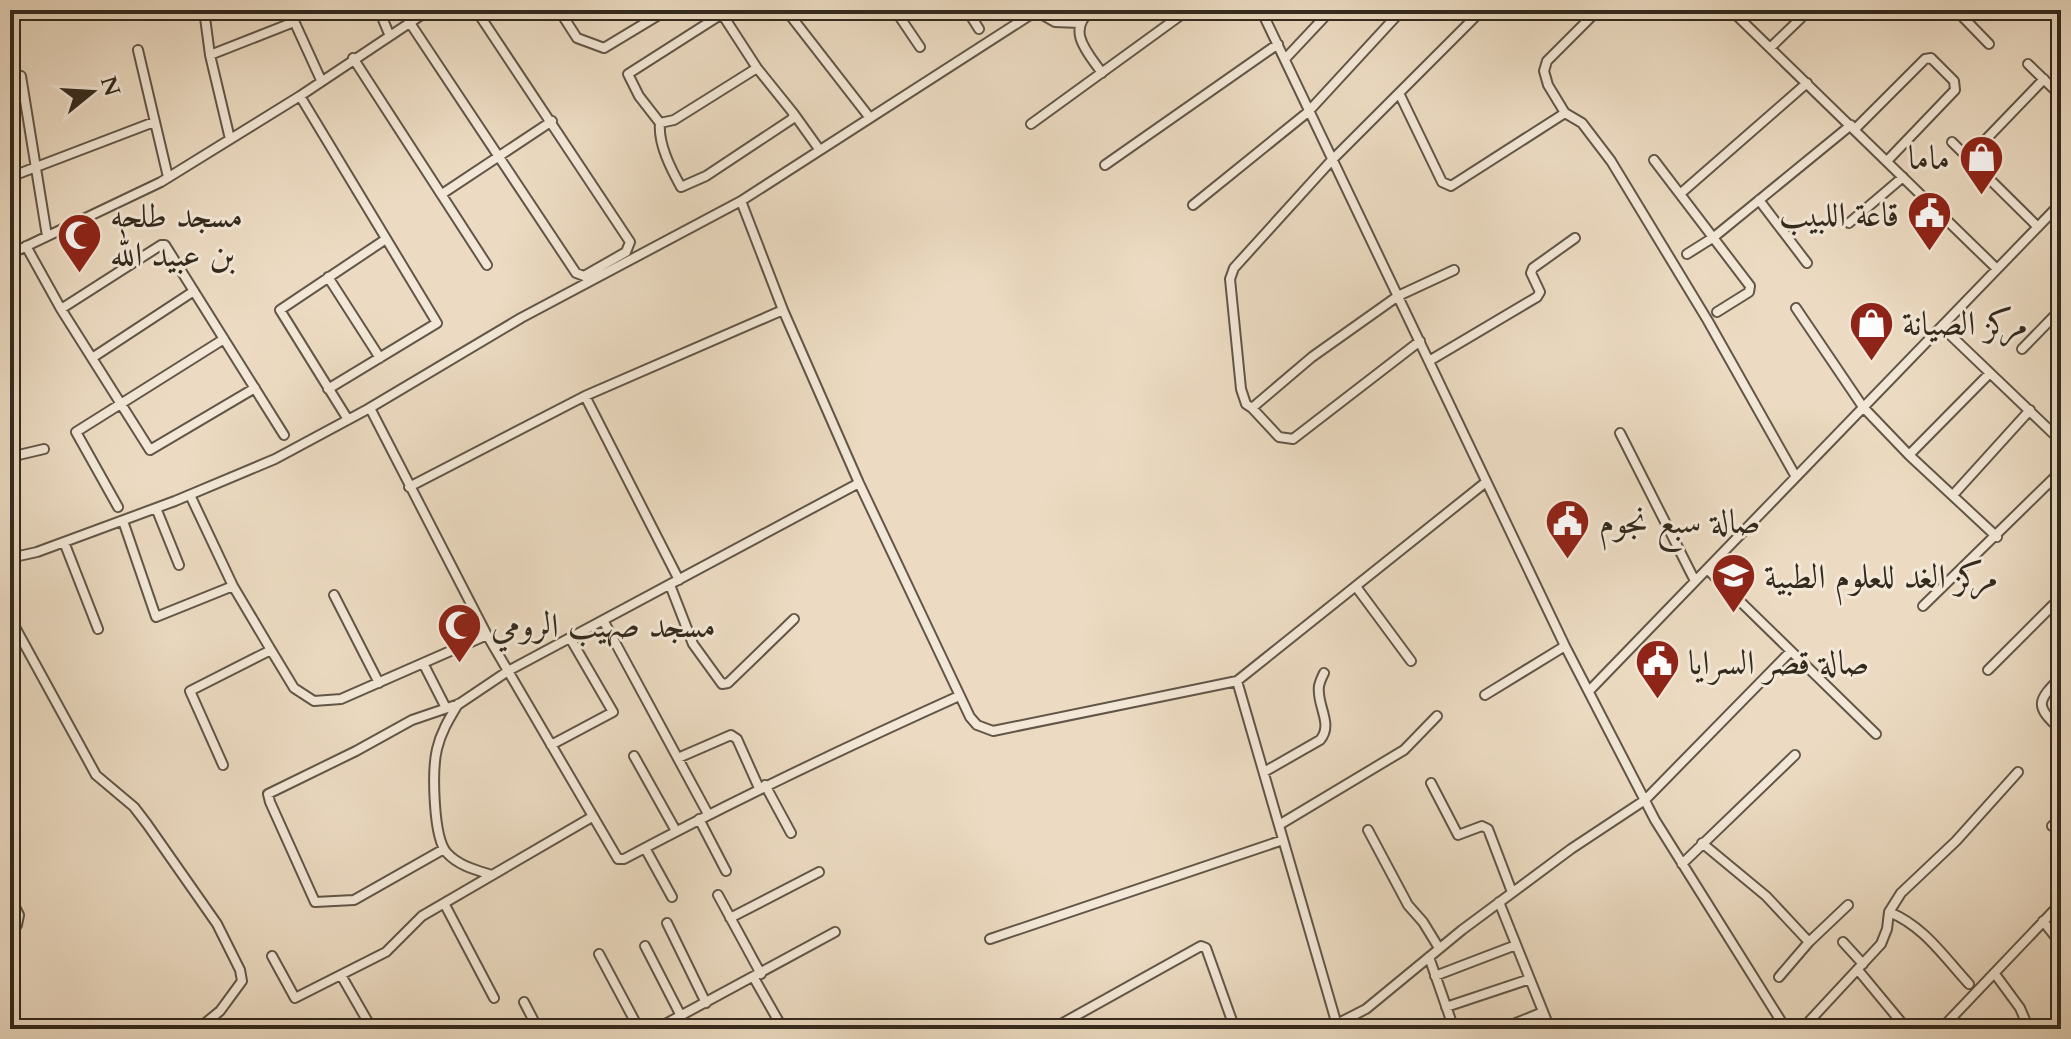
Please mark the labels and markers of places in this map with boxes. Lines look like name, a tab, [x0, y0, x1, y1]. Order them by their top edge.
shop icon: ماما	[1957, 133, 2005, 196]
place label: ماما	[1908, 135, 1950, 181]
public building icon: قاعة اللبيب	[1906, 190, 1954, 253]
place label: قاعة اللبيب	[1779, 192, 1899, 238]
place label: مسجد طلحه بن عبيد الله	[110, 193, 243, 278]
mosque icon: مسجد طلحه بن عبيد الله	[55, 211, 103, 274]
shop icon: مركز الصيانة	[1847, 299, 1895, 362]
place label: مركز الصيانة	[1902, 301, 2028, 347]
public building icon: صالة سبع نجوم	[1544, 497, 1592, 560]
place label: صالة سبع نجوم	[1599, 499, 1761, 552]
school or university icon: مركز الغد للعلوم الطبية	[1709, 552, 1757, 615]
place label: مركز الغد للعلوم الطبية	[1764, 554, 1998, 606]
mosque icon: مسجد صهيب الرومي	[436, 601, 484, 664]
place label: مسجد صهيب الرومي	[491, 603, 716, 653]
public building icon: صالة قصر السرايا	[1633, 638, 1681, 701]
place label: صالة قصر السرايا	[1688, 640, 1869, 686]

